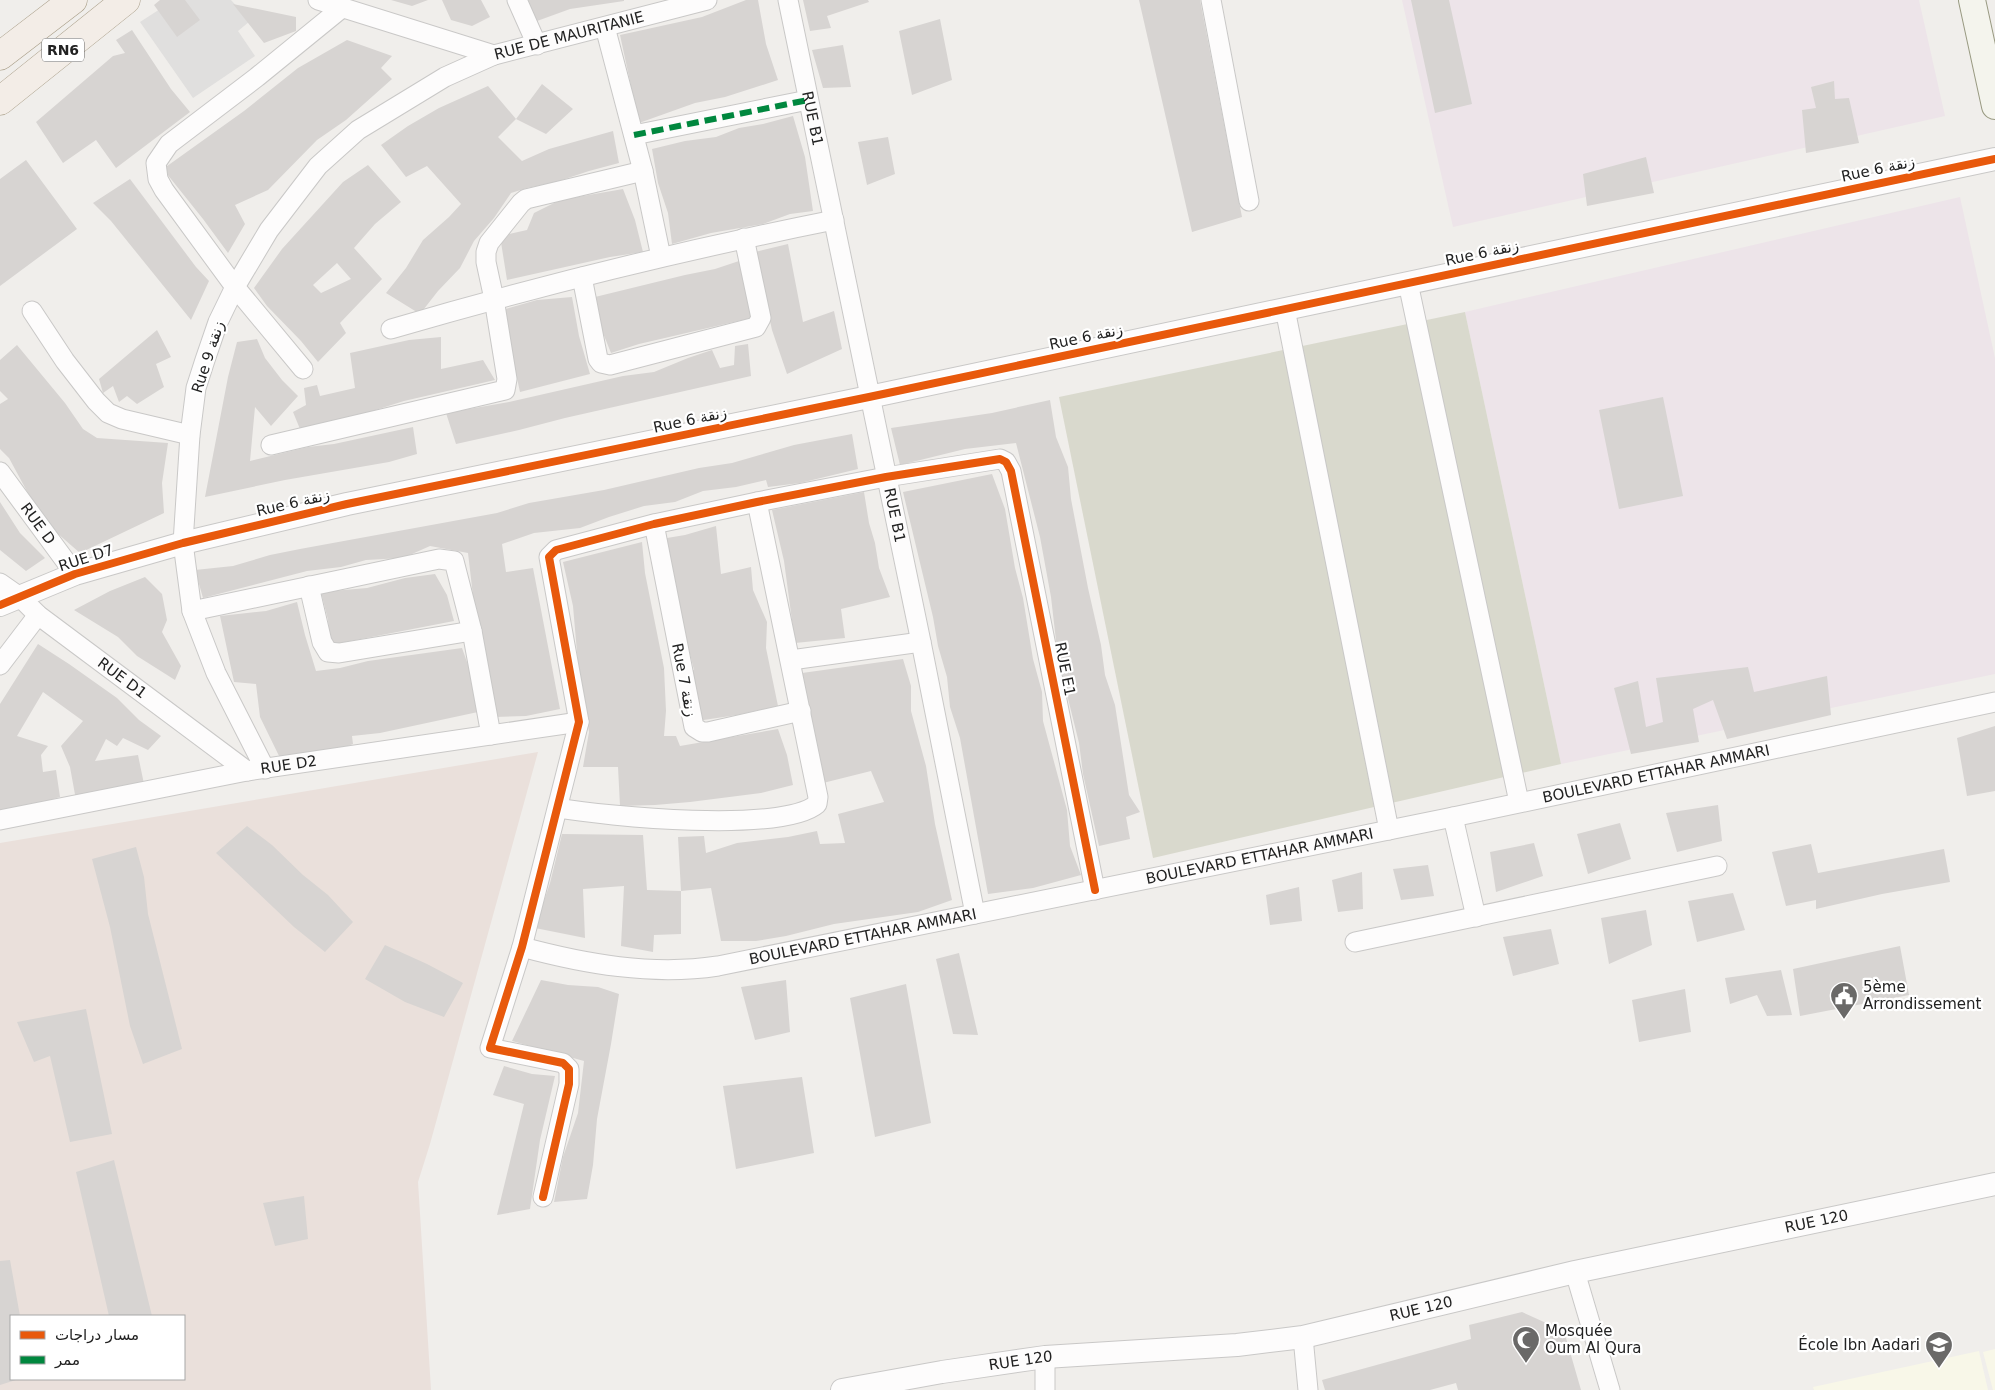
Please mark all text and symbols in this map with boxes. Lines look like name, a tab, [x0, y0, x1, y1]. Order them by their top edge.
street label: RUE DE MAURITANIE	[492, 8, 646, 64]
road number: RN6	[42, 38, 84, 62]
street label: RUE B1	[798, 89, 827, 147]
street label: Rue 6 زنقة	[1840, 152, 1916, 186]
street label: Rue 6 زنقة	[1444, 236, 1520, 270]
street label: Rue 9 زنقة	[188, 319, 228, 395]
street label: Rue 6 زنقة	[1048, 320, 1124, 354]
street label: Rue 6 زنقة	[652, 403, 728, 437]
street label: Rue 6 زنقة	[255, 486, 331, 520]
street label: RUE B1	[880, 486, 909, 544]
street label: RUE D	[17, 499, 59, 548]
street label: RUE D7	[56, 541, 116, 575]
street label: RUE E1	[1051, 640, 1079, 698]
street label: Rue 7 زنقة	[668, 642, 700, 718]
street label: RUE D1	[94, 654, 150, 702]
street label: BOULEVARD ETTAHAR AMMARI	[1541, 741, 1771, 807]
street label: RUE D2	[259, 752, 318, 778]
street label: BOULEVARD ETTAHAR AMMARI	[1144, 824, 1375, 888]
street label: BOULEVARD ETTAHAR AMMARI	[747, 905, 978, 969]
place label: 5ème Arrondissement	[1863, 978, 1982, 1013]
public building icon: 5ème Arrondissement	[1829, 981, 1859, 1020]
street label: RUE 120	[1783, 1206, 1850, 1237]
street label: RUE 120	[1388, 1293, 1454, 1325]
legend	[10, 1315, 185, 1380]
place label: Mosquée Oum Al Qura	[1545, 1322, 1642, 1357]
mosque icon: Mosquée Oum Al Qura	[1511, 1325, 1541, 1364]
text: مسار دراجات	[55, 1326, 139, 1344]
school or university icon: École Ibn Aadari	[1924, 1330, 1954, 1369]
place label: École Ibn Aadari	[1798, 1335, 1920, 1354]
street label: RUE 120	[987, 1348, 1053, 1374]
text: ممر	[54, 1351, 80, 1369]

